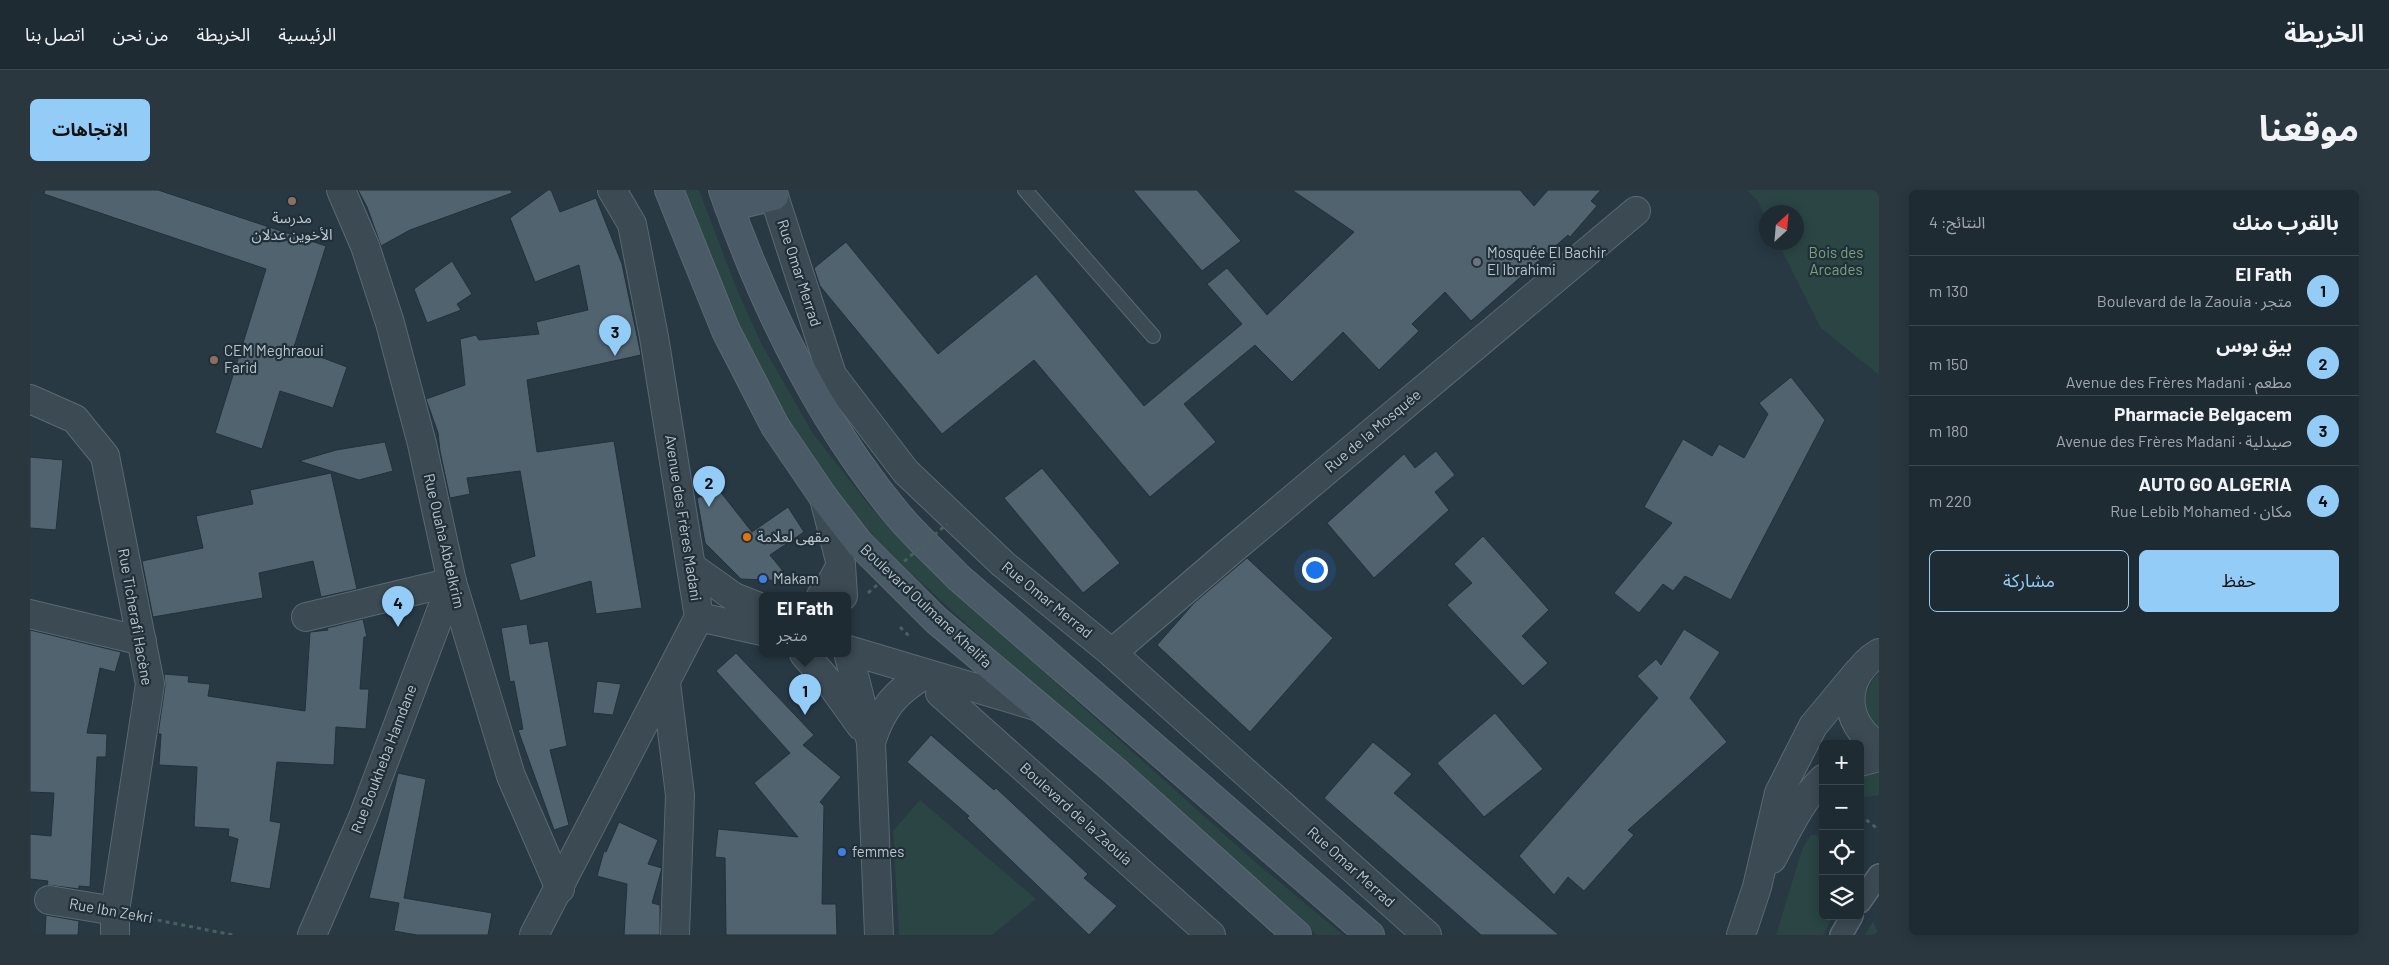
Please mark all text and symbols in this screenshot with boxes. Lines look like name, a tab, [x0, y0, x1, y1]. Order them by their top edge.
text: الخريطة	[2284, 18, 2364, 47]
text: اتصل بنا	[25, 23, 85, 45]
text: من نحن	[113, 23, 168, 45]
text: الخريطة	[196, 23, 250, 45]
text: الرئيسية	[278, 23, 336, 45]
button: الاتجاهات	[30, 99, 150, 161]
text: موقعنا	[2259, 106, 2359, 148]
marker: مدرسة الأخوين عدلان	[286, 195, 298, 207]
north arrow	[1759, 205, 1804, 250]
place label: مدرسة الأخوين عدلان	[251, 208, 333, 244]
text: بالقرب منك	[2232, 209, 2339, 234]
text: النتائج: 4	[1929, 212, 1985, 231]
street label: Rue Omar Merrad	[774, 217, 826, 329]
place label: Mosquée El Bachir El Ibrahimi	[1487, 243, 1607, 278]
park label: Bois des Arcades	[1809, 243, 1863, 278]
marker: Mosquée El Bachir El Ibrahimi	[1471, 256, 1483, 268]
text: El Fath	[2235, 262, 2292, 285]
text: 130 m	[1929, 281, 1968, 300]
text: 1	[2320, 281, 2326, 300]
text: متجر · Boulevard de la Zaouia	[2097, 291, 2292, 310]
pin: 3	[599, 315, 631, 356]
text: بيق بوس	[2216, 333, 2292, 356]
place label: CEM Meghraoui Farid	[224, 341, 324, 376]
marker: CEM Meghraoui Farid	[208, 354, 220, 366]
text: 150 m	[1929, 354, 1968, 373]
text: 2	[2319, 354, 2327, 373]
text: مطعم · Avenue des Frères Madani	[2066, 372, 2292, 391]
street label: Rue de la Mosquée	[1321, 385, 1424, 476]
text: Pharmacie Belgacem	[2114, 402, 2292, 425]
text: 180 m	[1929, 421, 1968, 440]
text: 3	[2319, 421, 2327, 440]
text: صيدلية · Avenue des Frères Madani	[2056, 431, 2292, 450]
street label: Avenue des Frères Madani	[662, 433, 706, 602]
pin: 2	[693, 466, 725, 507]
street label: Rue Ouaha Abdelkrim	[421, 471, 469, 610]
text: AUTO GO ALGERIA	[2139, 472, 2292, 495]
text: 220 m	[1929, 491, 1972, 510]
text: 4	[2318, 491, 2328, 510]
text: مكان · Rue Lebib Mohamed	[2110, 501, 2292, 520]
place label: مقهى لعلامة	[757, 527, 830, 546]
marker: مقهى لعلامة	[741, 531, 753, 543]
street label: Boulevard Oulmane Khelifa	[857, 540, 996, 671]
street label: Rue Ticherafi Hacène	[115, 547, 157, 687]
button: مشاركة	[1929, 550, 2129, 612]
button: حفظ	[2139, 550, 2339, 612]
street label: Rue Omar Merrad	[999, 557, 1097, 641]
your location	[1302, 557, 1328, 583]
place label: Makam	[773, 569, 819, 587]
marker: Makam	[757, 573, 769, 585]
pin: 4	[382, 586, 414, 627]
popup	[759, 592, 851, 657]
text: El Fath	[777, 596, 833, 619]
text: متجر	[777, 625, 808, 644]
pin: 1	[789, 674, 821, 715]
street label: Rue Boukheba Hamdane	[346, 682, 420, 836]
map controls	[1819, 740, 1864, 920]
button: +	[1819, 740, 1864, 785]
street label: Boulevard de la Zaouia	[1017, 758, 1137, 868]
button: −	[1819, 785, 1864, 830]
street label: Rue Omar Merrad	[1304, 822, 1399, 910]
button: locate	[1819, 830, 1864, 875]
place label: femmes	[852, 842, 904, 860]
marker: femmes	[836, 846, 848, 858]
button: layers	[1819, 875, 1864, 920]
street label: Rue Ibn Zekri	[68, 894, 154, 926]

